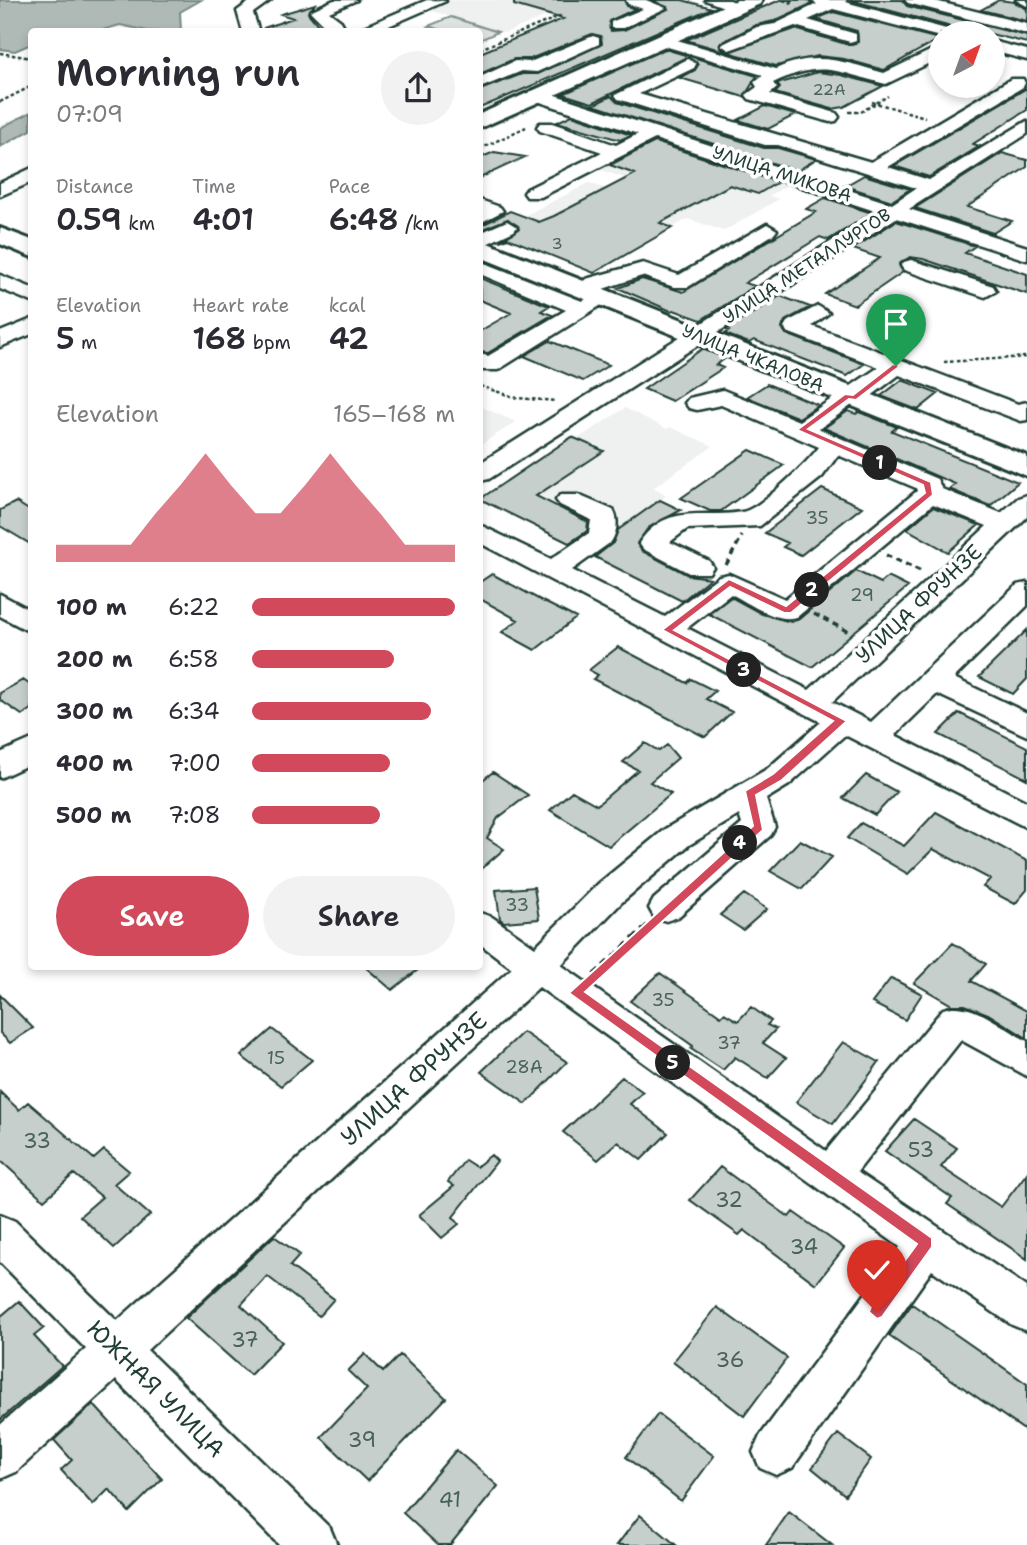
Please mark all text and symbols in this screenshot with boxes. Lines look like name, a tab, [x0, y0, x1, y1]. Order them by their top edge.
north arrow	[928, 21, 1004, 98]
map controls	[928, 21, 1005, 98]
text: Morning run	[56, 47, 300, 98]
button: share	[381, 51, 455, 125]
house number: 22А	[812, 79, 846, 100]
text: 07:09	[56, 99, 123, 129]
street label: УЛИЦА МИКОВА	[709, 140, 855, 208]
text: Distance	[56, 174, 134, 199]
text: Time	[192, 174, 236, 199]
text: Pace	[329, 174, 370, 199]
text: 0.59	[56, 199, 122, 240]
text: 4:01	[192, 199, 254, 240]
text: 6:48	[329, 199, 399, 240]
street label: УЛИЦА МЕТАЛЛУРГОВ	[719, 203, 895, 329]
text: km	[122, 211, 155, 236]
text: /km	[399, 211, 439, 236]
house number: 3	[551, 233, 563, 254]
text: Elevation	[56, 293, 141, 318]
text: Heart rate	[192, 293, 289, 318]
text: kcal	[329, 293, 366, 318]
pin	[866, 294, 926, 366]
icon: arrive	[877, 305, 915, 343]
text: 5	[56, 318, 75, 359]
text: 168	[192, 318, 246, 359]
text: 42	[329, 318, 369, 359]
street label: УЛИЦА ЧКАЛОВА	[679, 319, 827, 397]
text: m	[75, 330, 98, 355]
text: bpm	[246, 330, 291, 355]
text: Elevation	[56, 399, 159, 429]
text: 165–168 m	[333, 399, 455, 429]
pin: 1	[862, 446, 898, 480]
text: 1	[875, 450, 884, 475]
house number: 35	[805, 506, 829, 530]
street label: УЛИЦА ФРУНЗЕ	[850, 538, 988, 670]
pin: 2	[794, 572, 830, 608]
text: 2	[805, 577, 818, 602]
house number: 29	[850, 583, 874, 607]
text: 100 m	[56, 592, 127, 622]
text: 6:22	[168, 592, 219, 622]
text: 200 m	[56, 644, 133, 674]
text: 6:58	[168, 644, 219, 674]
pin: 3	[726, 652, 762, 688]
text: 3	[737, 657, 750, 682]
text: 300 m	[56, 696, 133, 726]
text: 6:34	[168, 696, 220, 726]
text: 400 m	[56, 748, 133, 778]
text: 7:00	[168, 748, 221, 778]
text: 500 m	[56, 800, 131, 830]
text: 7:08	[168, 800, 221, 830]
pin: 4	[722, 826, 758, 860]
text: 4	[733, 830, 746, 855]
button: Save	[56, 876, 249, 956]
button: Share	[263, 876, 455, 956]
house number: 33	[505, 893, 529, 917]
house number: 35	[651, 988, 675, 1012]
street label: УЛИЦА ФРУНЗЕ	[334, 1005, 494, 1153]
house number: 37	[717, 1031, 741, 1055]
house number: 15	[267, 1046, 285, 1070]
pin: 5	[656, 1046, 690, 1080]
text: 5	[667, 1050, 678, 1075]
house number: 28А	[505, 1055, 543, 1079]
house number: 33	[23, 1127, 51, 1155]
house number: 53	[908, 1136, 934, 1164]
house number: 32	[715, 1186, 743, 1214]
house number: 34	[790, 1233, 818, 1261]
pin	[847, 1240, 907, 1312]
icon: check	[858, 1251, 896, 1289]
street label: ЮЖНАЯ УЛИЦА	[80, 1313, 232, 1465]
house number: 37	[231, 1326, 259, 1354]
house number: 36	[716, 1346, 744, 1374]
house number: 39	[348, 1426, 376, 1454]
house number: 41	[439, 1486, 461, 1514]

